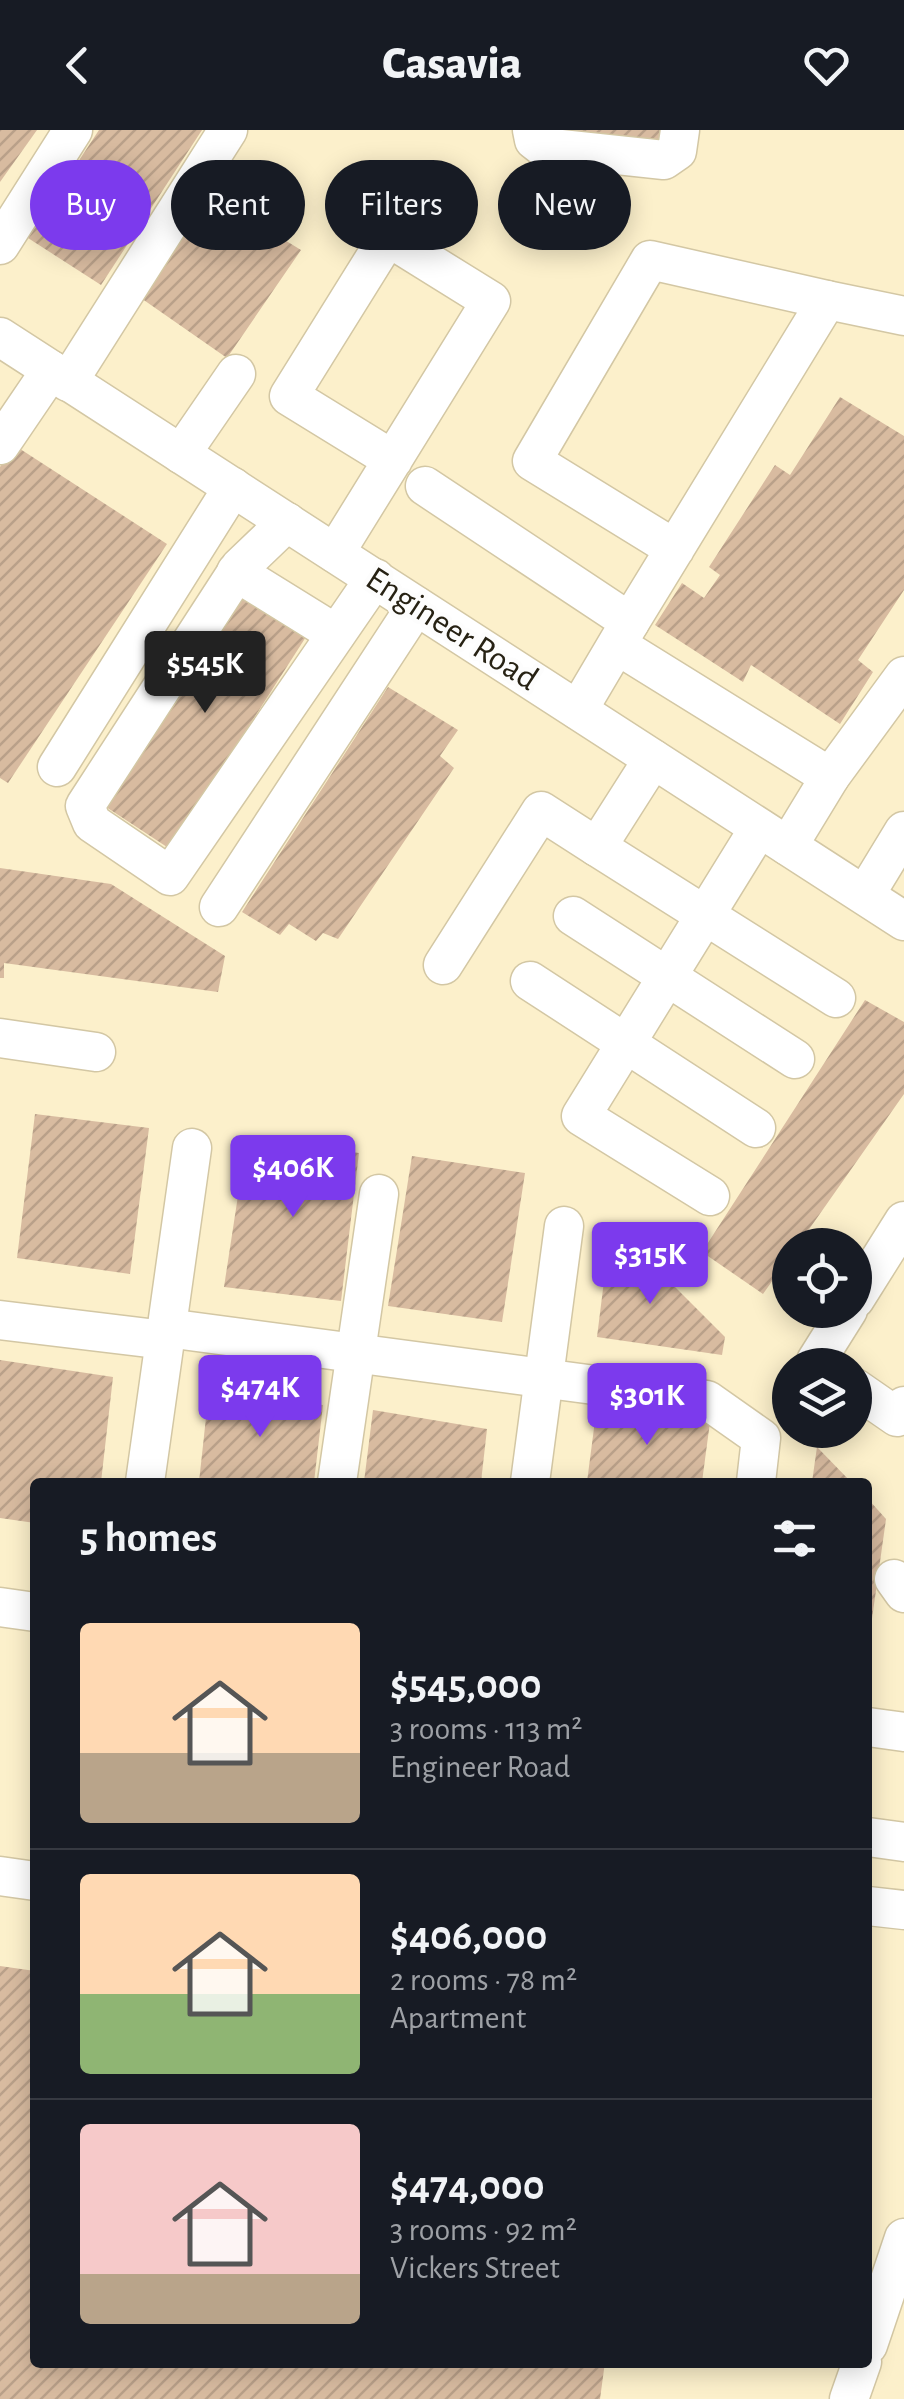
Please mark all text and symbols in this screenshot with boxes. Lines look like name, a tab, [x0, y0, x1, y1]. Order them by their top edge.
icon: back	[50, 38, 105, 93]
icon: heart	[799, 38, 854, 93]
text: Casavia	[382, 42, 522, 87]
chip: Buy	[30, 160, 151, 250]
chip: Rent	[171, 160, 305, 250]
chip: Filters	[325, 160, 478, 250]
chip: New	[498, 160, 631, 250]
street label: Engineer Road	[360, 561, 544, 697]
pin: $545K	[135, 631, 275, 716]
text: $545K	[167, 647, 243, 679]
pin: $406K	[223, 1135, 363, 1220]
text: $406K	[252, 1151, 334, 1183]
pin: $315K	[580, 1222, 720, 1307]
map controls	[772, 1228, 872, 1448]
button: locate	[772, 1228, 872, 1328]
text: $315K	[614, 1238, 686, 1270]
button: layers	[772, 1348, 872, 1448]
pin: $474K	[190, 1355, 330, 1440]
pin: $301K	[577, 1363, 717, 1448]
text: $474K	[220, 1371, 300, 1403]
text: $301K	[609, 1379, 685, 1411]
icon: filters	[767, 1511, 822, 1566]
text: 5 homes	[80, 1517, 217, 1559]
icon: home	[160, 1663, 280, 1783]
text: $545,000	[390, 1664, 542, 1706]
text: 3 rooms · 113 m²	[390, 1713, 582, 1745]
text: Engineer Road	[390, 1751, 570, 1783]
icon: home	[160, 1914, 280, 2034]
text: $406,000	[390, 1915, 547, 1957]
text: 2 rooms · 78 m²	[390, 1964, 577, 1996]
text: Apartment	[390, 2002, 526, 2034]
icon: home	[160, 2164, 280, 2284]
text: $474,000	[390, 2165, 545, 2207]
text: 3 rooms · 92 m²	[390, 2214, 577, 2246]
text: Vickers Street	[390, 2252, 560, 2284]

